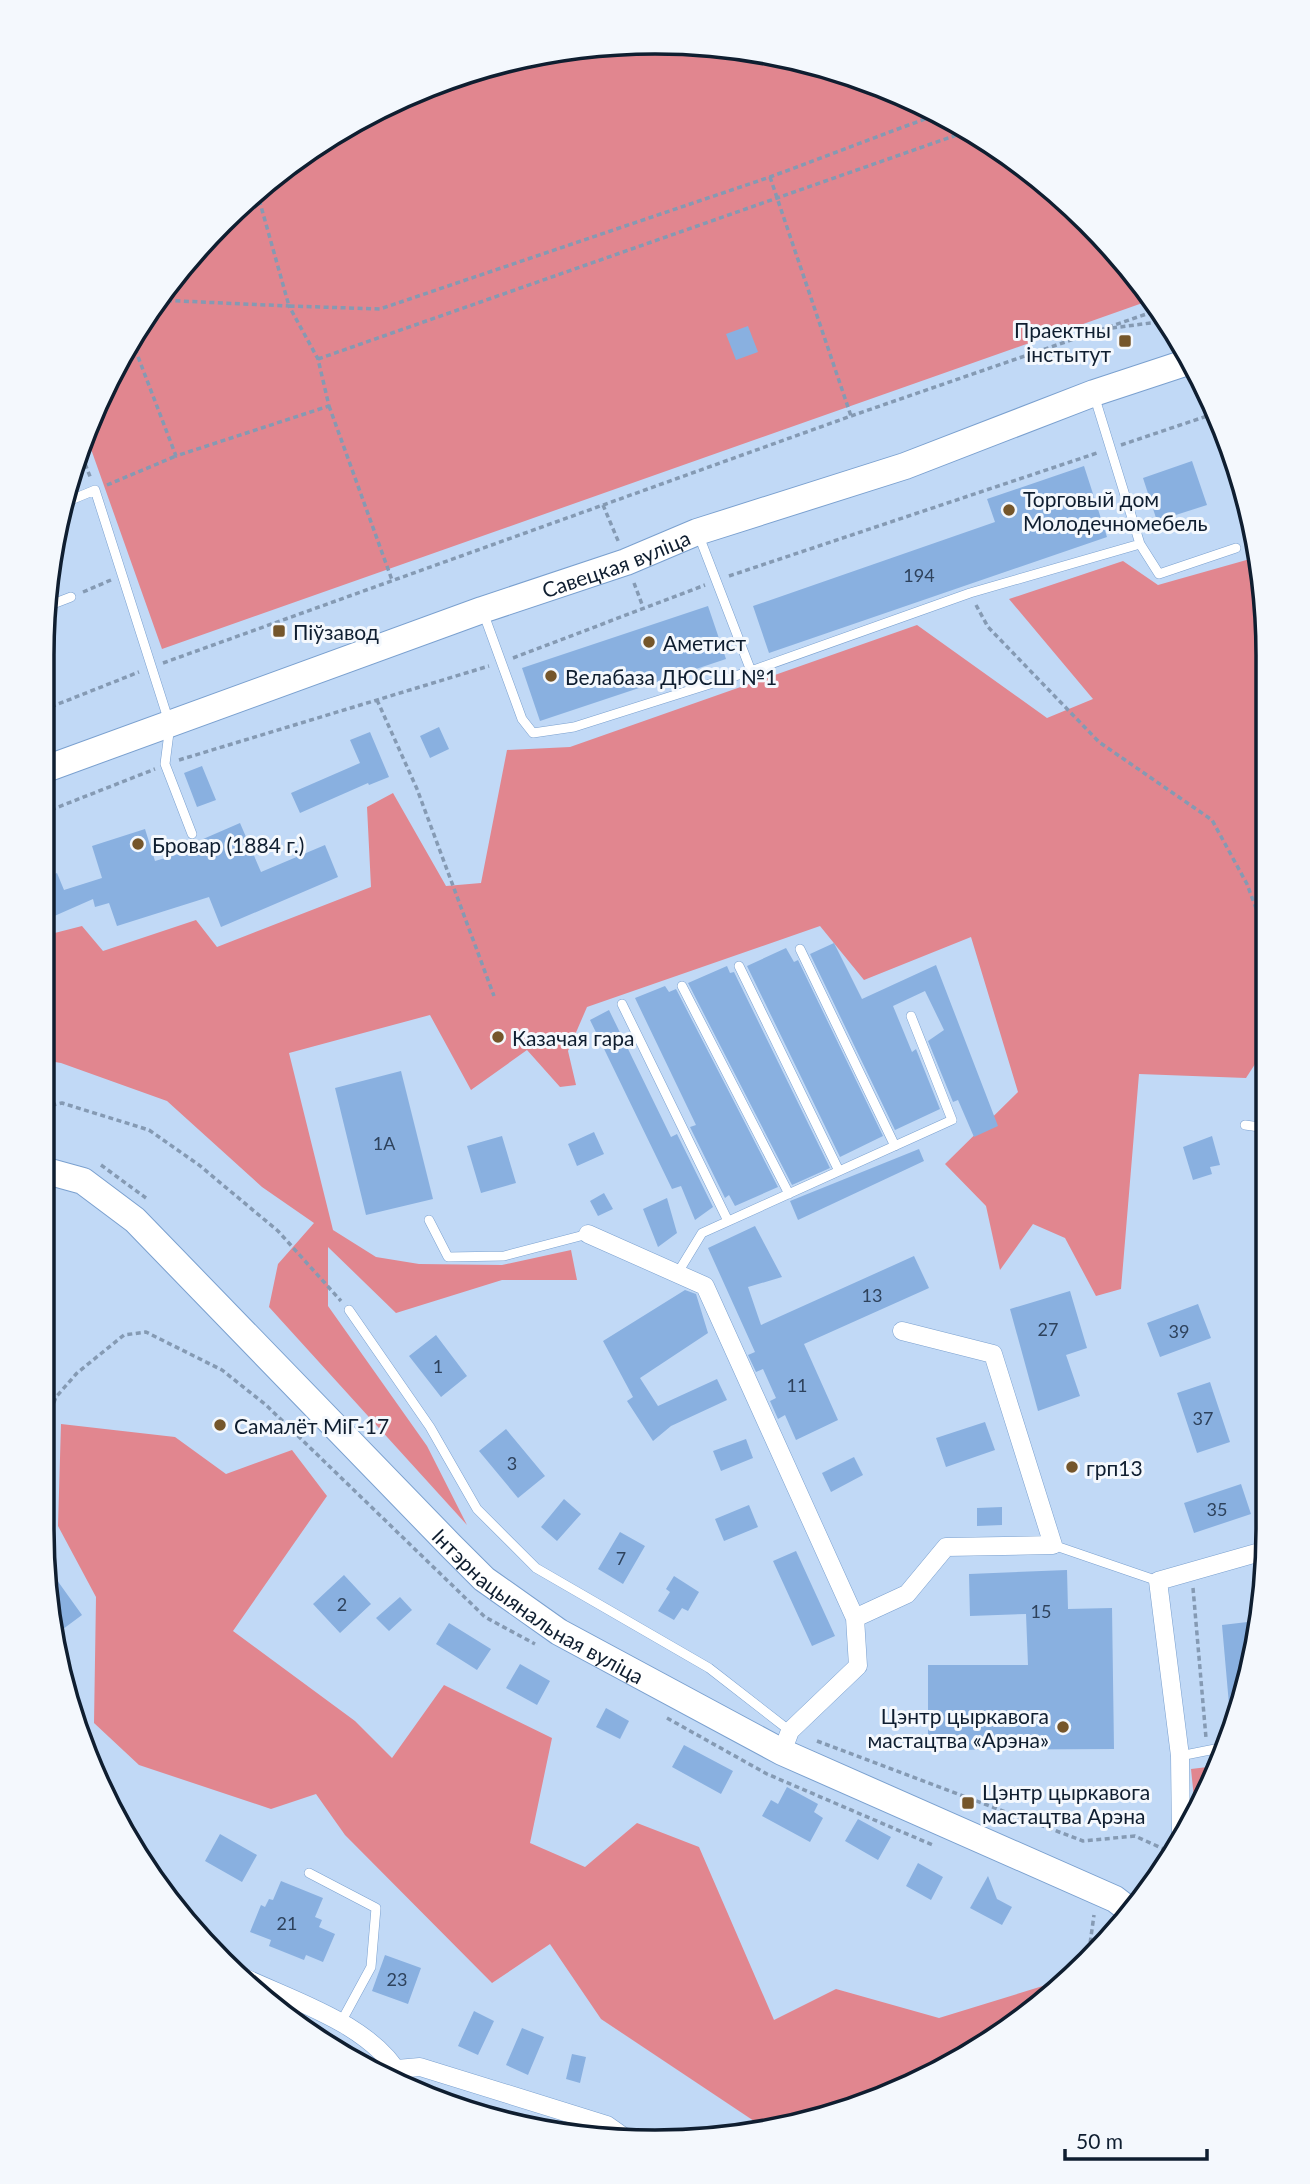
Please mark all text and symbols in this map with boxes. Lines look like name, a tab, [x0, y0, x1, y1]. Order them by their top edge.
place label: Праектны інстытут	[1014, 317, 1111, 366]
marker: Праектны інстытут	[1117, 333, 1133, 349]
place label: Торговый дом Молодечномебель	[1023, 486, 1208, 535]
marker: Торговый дом Молодечномебель	[1001, 502, 1017, 518]
street label: Савецкая вуліца	[538, 524, 694, 602]
house number: 194	[903, 564, 935, 586]
place label: Піўзавод	[293, 619, 379, 644]
marker: Піўзавод	[271, 623, 287, 639]
place label: Аметист	[663, 630, 747, 655]
marker: Аметист	[641, 634, 657, 650]
place label: Велабаза ДЮСШ №1	[565, 664, 777, 689]
marker: Велабаза ДЮСШ №1	[543, 668, 559, 684]
place label: Бровар (1884 г.)	[152, 832, 304, 857]
marker: Бровар (1884 г.)	[130, 836, 146, 852]
place label: Казачая гара	[512, 1025, 634, 1050]
marker: Казачая гара	[490, 1029, 506, 1045]
house number: 1А	[373, 1132, 396, 1154]
house number: 13	[862, 1284, 882, 1306]
house number: 27	[1038, 1318, 1058, 1340]
house number: 39	[1169, 1320, 1189, 1342]
house number: 1	[433, 1355, 443, 1377]
house number: 11	[787, 1374, 807, 1396]
house number: 37	[1193, 1407, 1213, 1429]
place label: Самалёт МіГ-17	[234, 1413, 389, 1438]
marker: Самалёт МіГ-17	[212, 1417, 228, 1433]
house number: 3	[507, 1452, 517, 1474]
place label: грп13	[1086, 1455, 1143, 1480]
marker: грп13	[1064, 1459, 1080, 1475]
house number: 35	[1207, 1498, 1227, 1520]
street label: Інтэрнацыянальная вуліца	[428, 1523, 648, 1688]
house number: 7	[616, 1547, 626, 1569]
house number: 2	[337, 1593, 347, 1615]
house number: 15	[1031, 1600, 1051, 1622]
place label: Цэнтр цыркавога мастацтва «Арэна»	[868, 1703, 1049, 1752]
marker: Цэнтр цыркавога мастацтва «Арэна»	[1055, 1719, 1071, 1735]
place label: Цэнтр цыркавога мастацтва Арэна	[982, 1779, 1150, 1828]
marker: Цэнтр цыркавога мастацтва Арэна	[960, 1795, 976, 1811]
house number: 21	[277, 1912, 297, 1934]
house number: 23	[387, 1968, 407, 1990]
scale bar	[1065, 2118, 1207, 2162]
text: 50 m	[1076, 2128, 1123, 2153]

